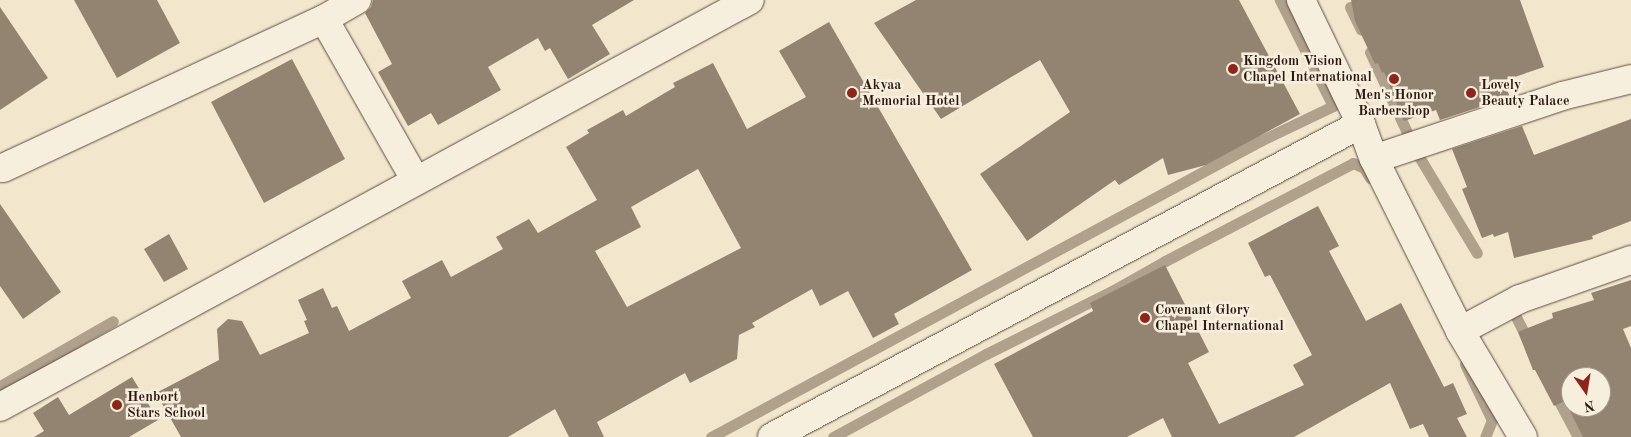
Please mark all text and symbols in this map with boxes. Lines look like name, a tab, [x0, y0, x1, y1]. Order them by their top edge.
place label: Kingdom Vision Chapel International	[1243, 53, 1372, 85]
marker: Kingdom Vision Chapel International	[1227, 63, 1239, 75]
marker: Men's Honor Barbershop	[1388, 73, 1400, 85]
place label: Akyaa Memorial Hotel	[862, 77, 959, 110]
place label: Lovely Beauty Palace	[1481, 77, 1570, 110]
marker: Akyaa Memorial Hotel	[846, 87, 858, 99]
place label: Men's Honor Barbershop	[1354, 87, 1434, 120]
marker: Lovely Beauty Palace	[1465, 87, 1477, 99]
place label: Covenant Glory Chapel International	[1155, 302, 1284, 334]
marker: Covenant Glory Chapel International	[1139, 312, 1151, 324]
north arrow	[1561, 367, 1611, 417]
place label: Henbort Stars School	[127, 389, 205, 422]
text: N	[1582, 398, 1596, 414]
marker: Henbort Stars School	[111, 399, 123, 411]

